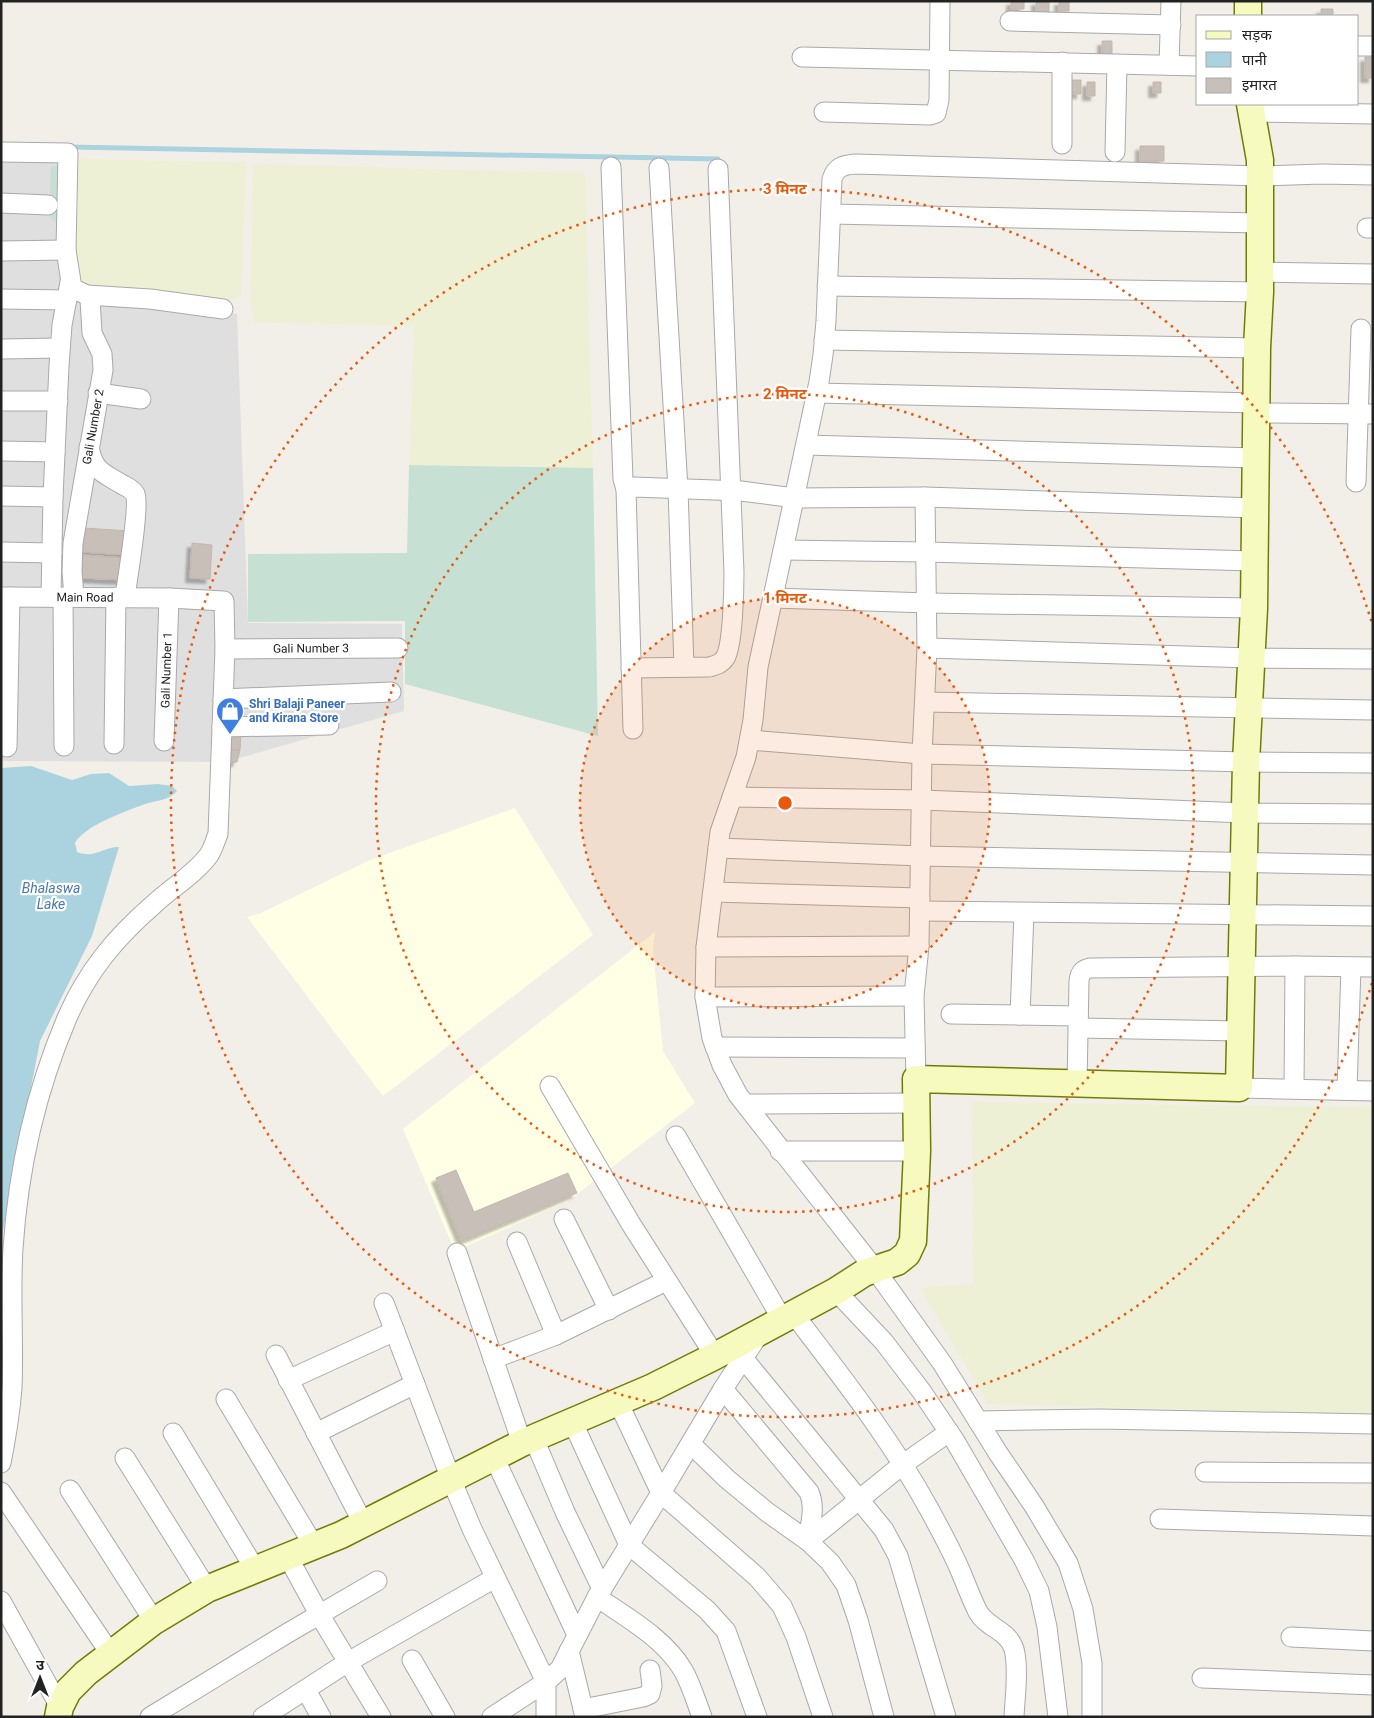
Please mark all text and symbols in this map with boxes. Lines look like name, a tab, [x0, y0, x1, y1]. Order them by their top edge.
legend	[1196, 15, 1359, 105]
text: सड़क	[1242, 26, 1272, 44]
text: पानी	[1242, 51, 1268, 69]
text: इमारत	[1242, 76, 1277, 94]
text: 3 मिनट	[763, 180, 808, 198]
text: 2 मिनट	[763, 385, 808, 403]
street label: Gali Number 2	[80, 388, 107, 466]
text: 1 मिनट	[763, 589, 808, 607]
street label: Main Road	[56, 590, 114, 605]
street label: Gali Number 1	[158, 632, 175, 708]
street label: Gali Number 3	[273, 641, 349, 656]
shop icon: Shri Balaji Paneer and Kirana Store	[215, 696, 245, 735]
place label: Shri Balaji Paneer and Kirana Store	[249, 697, 345, 725]
centre of rings	[776, 794, 794, 812]
water label: Bhalaswa Lake	[22, 880, 80, 912]
north arrow	[15, 1653, 65, 1703]
text: उ	[36, 1657, 45, 1673]

